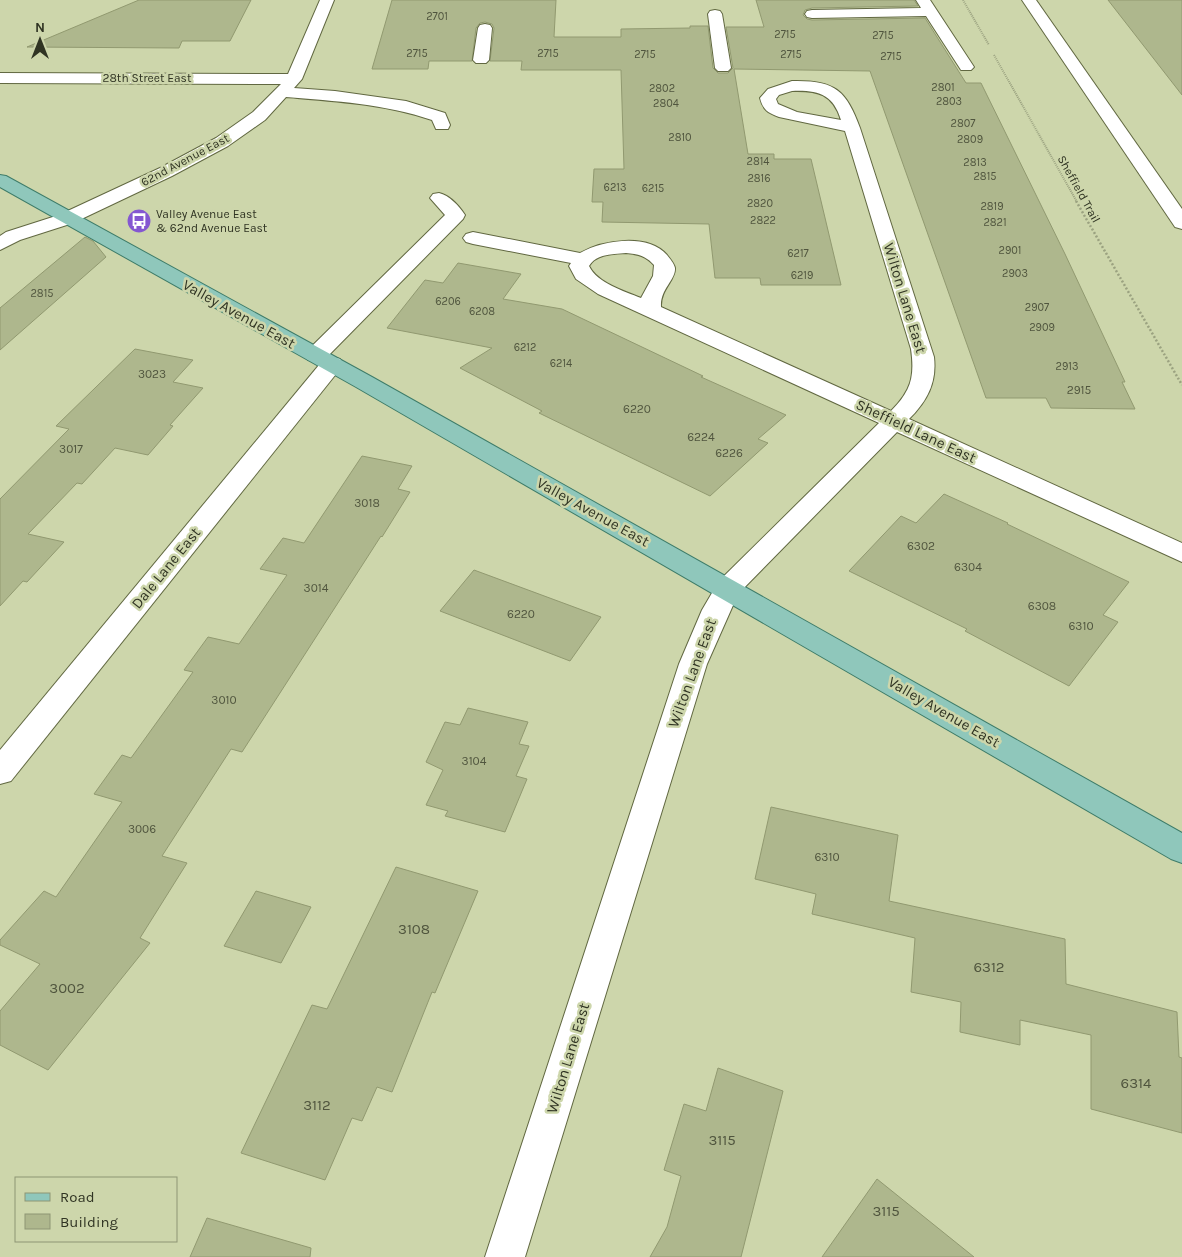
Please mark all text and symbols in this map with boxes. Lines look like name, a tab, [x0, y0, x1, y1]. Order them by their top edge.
house number: 2701	[426, 10, 448, 23]
north arrow	[15, 15, 65, 65]
text: N	[35, 19, 45, 36]
house number: 2715	[774, 28, 796, 41]
house number: 2715	[872, 29, 894, 42]
house number: 2715	[406, 47, 428, 60]
house number: 2715	[537, 47, 559, 60]
house number: 2715	[634, 48, 656, 61]
house number: 2715	[780, 48, 802, 61]
house number: 2715	[880, 50, 902, 63]
street label: 28th Street East	[103, 71, 192, 85]
house number: 2801	[931, 81, 955, 94]
house number: 2802	[649, 82, 675, 95]
house number: 2803	[936, 95, 962, 108]
house number: 2804	[653, 97, 679, 110]
house number: 2807	[951, 117, 975, 130]
street label: 62nd Avenue East	[139, 131, 232, 189]
house number: 2810	[668, 131, 692, 144]
house number: 2809	[957, 133, 983, 146]
street label: Sheffield Trail	[1055, 153, 1103, 225]
house number: 2814	[747, 155, 769, 168]
house number: 2813	[963, 156, 987, 169]
house number: 2815	[974, 170, 996, 183]
house number: 2816	[747, 172, 771, 185]
house number: 6213	[604, 181, 626, 194]
house number: 6215	[642, 182, 664, 195]
house number: 2820	[747, 197, 773, 210]
house number: 2819	[980, 200, 1004, 213]
place label: Valley Avenue East & 62nd Avenue East	[156, 207, 268, 235]
bus stop icon: Valley Avenue East & 62nd Avenue East	[126, 208, 152, 234]
house number: 2822	[750, 214, 776, 227]
house number: 2821	[983, 216, 1007, 229]
street label: Wilton Lane East	[880, 241, 930, 356]
house number: 2901	[999, 244, 1021, 257]
house number: 6217	[787, 247, 809, 260]
house number: 2903	[1002, 267, 1028, 280]
house number: 6219	[791, 269, 813, 282]
street label: Valley Avenue East	[180, 276, 299, 353]
house number: 2815	[31, 287, 53, 300]
house number: 6206	[435, 295, 461, 308]
house number: 2907	[1025, 301, 1049, 314]
house number: 6208	[469, 305, 495, 318]
house number: 2909	[1029, 321, 1055, 334]
house number: 6212	[514, 341, 536, 354]
house number: 6214	[550, 357, 572, 370]
house number: 2913	[1056, 360, 1078, 373]
house number: 3023	[138, 367, 166, 381]
house number: 2915	[1067, 383, 1092, 397]
street label: Sheffield Lane East	[853, 395, 979, 467]
house number: 6220	[623, 402, 651, 416]
house number: 6224	[687, 430, 715, 444]
house number: 3017	[59, 442, 83, 456]
house number: 6226	[715, 446, 743, 460]
street label: Valley Avenue East	[534, 474, 653, 551]
house number: 3018	[354, 496, 380, 510]
street label: Dale Lane East	[128, 523, 205, 612]
house number: 6302	[907, 539, 935, 553]
house number: 6304	[954, 560, 982, 574]
house number: 3014	[304, 581, 329, 595]
house number: 6308	[1028, 599, 1056, 613]
house number: 6220	[507, 607, 535, 621]
street label: Wilton Lane East	[664, 616, 720, 730]
house number: 6310	[1068, 619, 1094, 633]
street label: Valley Avenue East	[885, 673, 1003, 751]
house number: 3010	[211, 693, 237, 707]
house number: 3104	[462, 754, 487, 768]
house number: 3006	[128, 822, 156, 836]
house number: 6310	[814, 850, 840, 864]
house number: 3108	[398, 920, 430, 938]
house number: 6312	[973, 958, 1005, 976]
house number: 3002	[49, 979, 85, 997]
street label: Wilton Lane East	[543, 1000, 593, 1115]
house number: 6314	[1121, 1074, 1152, 1092]
house number: 3112	[303, 1096, 331, 1114]
house number: 3115	[708, 1131, 736, 1149]
legend	[15, 1177, 178, 1242]
text: Road	[60, 1188, 95, 1206]
house number: 3115	[872, 1202, 900, 1220]
text: Building	[60, 1213, 118, 1231]

